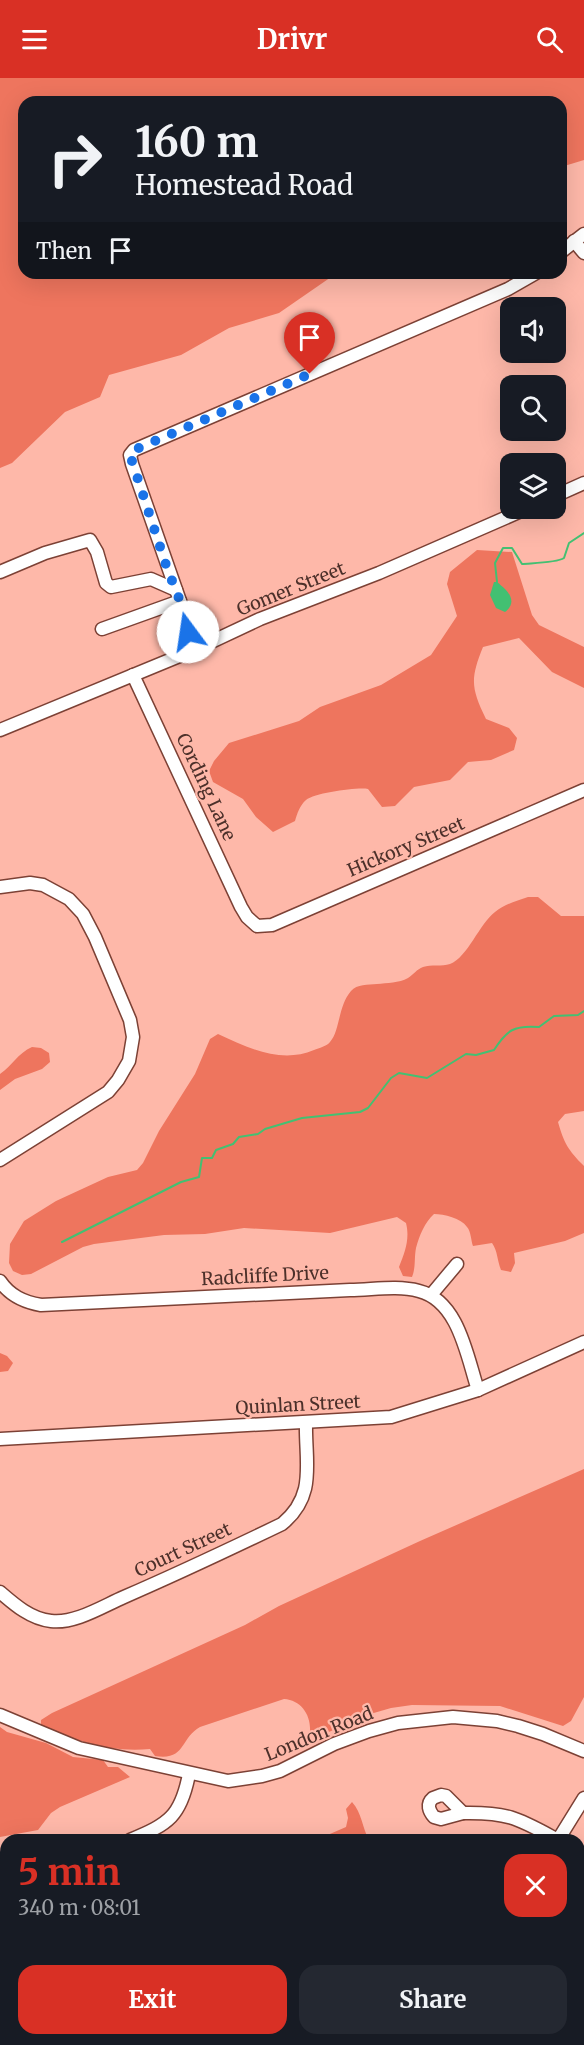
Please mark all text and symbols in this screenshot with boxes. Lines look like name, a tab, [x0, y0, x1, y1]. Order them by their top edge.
text: Drivr	[257, 22, 327, 56]
icon: menu	[18, 23, 51, 56]
icon: search	[533, 23, 566, 56]
text: 160 m	[135, 116, 259, 168]
icon: right	[36, 120, 114, 198]
text: Homestead Road	[135, 168, 353, 202]
icon: arrive	[104, 234, 137, 267]
text: Then	[36, 237, 92, 265]
map controls	[500, 297, 566, 519]
button: sound	[500, 297, 566, 363]
pin	[284, 312, 335, 374]
icon: arrive	[293, 321, 326, 354]
button: search	[500, 375, 566, 441]
button: layers	[500, 453, 566, 519]
street label: Gomer Street	[233, 556, 348, 621]
position arrow	[156, 600, 220, 664]
street label: Cording Lane	[172, 729, 241, 844]
street label: Hickory Street	[344, 812, 468, 882]
street label: Radcliffe Drive	[201, 1261, 329, 1290]
street label: Quinlan Street	[235, 1390, 361, 1419]
street label: Court Street	[131, 1517, 235, 1582]
street label: London Road	[261, 1701, 377, 1766]
text: 5 min	[18, 1850, 120, 1895]
button: close	[504, 1854, 567, 1917]
text: 340 m · 08:01	[18, 1895, 140, 1920]
button: Exit	[18, 1965, 287, 2034]
button: Share	[299, 1965, 567, 2034]

